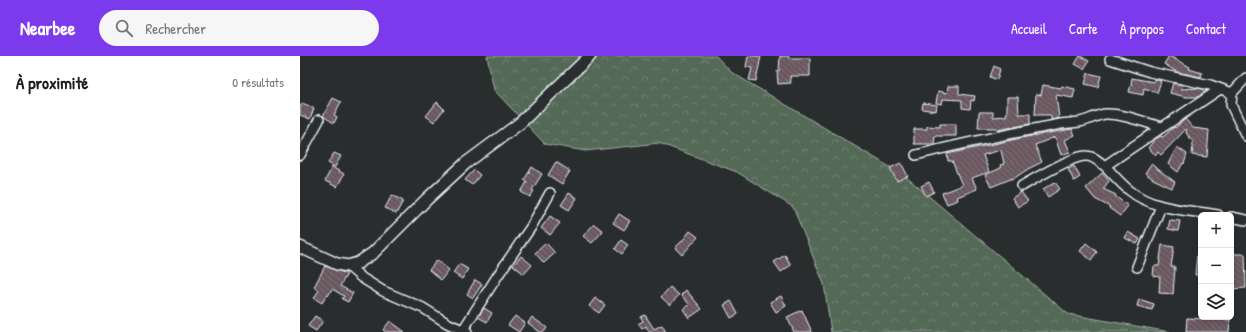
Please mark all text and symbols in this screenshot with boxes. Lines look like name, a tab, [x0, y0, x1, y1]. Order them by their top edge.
search box	[99, 10, 379, 46]
text: Nearbee	[20, 15, 75, 41]
icon: search	[113, 17, 135, 39]
text: Rechercher	[145, 18, 206, 39]
text: Accueil	[1011, 19, 1047, 38]
text: Carte	[1069, 19, 1098, 38]
text: À propos	[1120, 19, 1164, 38]
text: Contact	[1186, 19, 1226, 38]
text: À proximité	[16, 71, 88, 94]
text: 0 résultats	[232, 73, 284, 91]
map controls	[1198, 212, 1234, 320]
button: +	[1198, 212, 1234, 248]
button: −	[1198, 248, 1234, 284]
button: layers	[1198, 284, 1234, 320]

